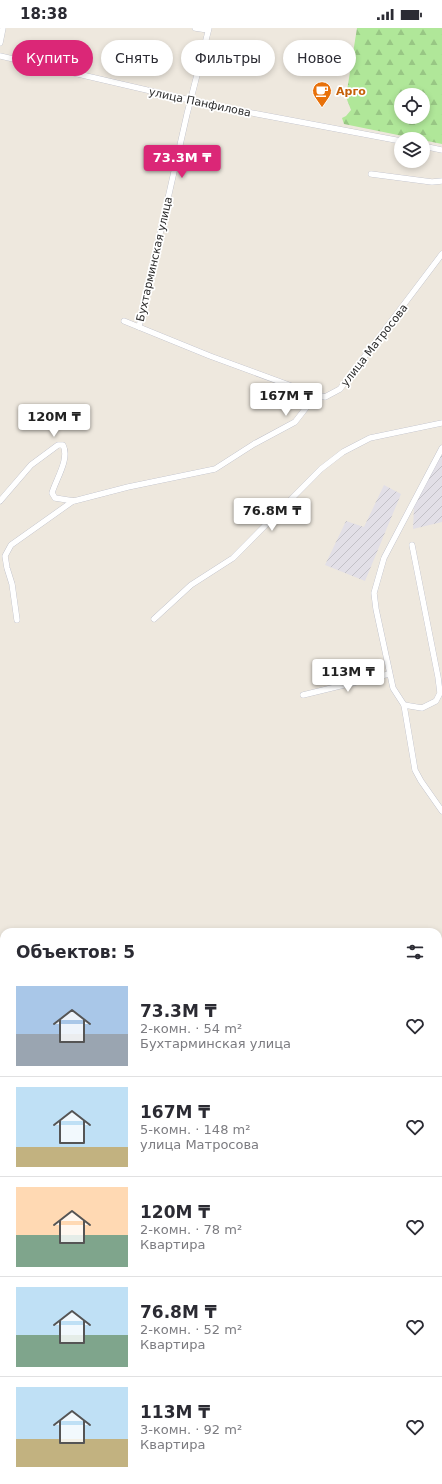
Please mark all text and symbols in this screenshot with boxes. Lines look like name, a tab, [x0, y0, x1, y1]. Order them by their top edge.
text: 18:38	[20, 5, 68, 23]
chip: Купить	[12, 40, 93, 76]
chip: Снять	[101, 40, 173, 76]
chip: Фильтры	[181, 40, 275, 76]
chip: Новое	[283, 40, 356, 76]
cafe icon: Арго	[311, 80, 333, 108]
street label: улица Панфилова	[148, 85, 252, 120]
place label: Арго	[336, 85, 366, 98]
map controls	[394, 88, 430, 168]
button: locate	[394, 88, 430, 124]
button: layers	[394, 132, 430, 168]
pin: 73.3M ₸	[145, 145, 219, 179]
text: 73.3M ₸	[153, 150, 211, 165]
street label: Бухтарминская улица	[134, 195, 175, 323]
street label: улица Матросова	[338, 302, 411, 389]
pin: 167M ₸	[253, 383, 319, 417]
text: 167M ₸	[259, 388, 313, 403]
pin: 120M ₸	[21, 404, 87, 438]
text: 120M ₸	[27, 409, 81, 424]
pin: 76.8M ₸	[235, 498, 309, 532]
text: 76.8M ₸	[243, 503, 301, 518]
pin: 113M ₸	[315, 659, 381, 693]
text: 113M ₸	[321, 664, 375, 679]
icon: filters	[404, 941, 426, 963]
text: Объектов: 5	[16, 942, 135, 962]
text: 73.3M ₸	[140, 1001, 217, 1021]
icon: home	[48, 1002, 96, 1050]
icon: heart	[404, 1015, 426, 1037]
text: 2-комн. · 54 m²	[140, 1021, 242, 1036]
text: Бухтарминская улица	[140, 1036, 291, 1051]
text: 167M ₸	[140, 1102, 210, 1122]
icon: home	[48, 1103, 96, 1151]
icon: heart	[404, 1116, 426, 1138]
text: 5-комн. · 148 m²	[140, 1122, 250, 1137]
text: улица Матросова	[140, 1137, 259, 1152]
text: 120M ₸	[140, 1202, 210, 1222]
icon: home	[48, 1203, 96, 1251]
icon: heart	[404, 1216, 426, 1238]
text: 2-комн. · 78 m²	[140, 1222, 242, 1237]
text: Квартира	[140, 1237, 205, 1252]
text: 76.8M ₸	[140, 1302, 217, 1322]
icon: home	[48, 1303, 96, 1351]
icon: heart	[404, 1316, 426, 1338]
text: 2-комн. · 52 m²	[140, 1322, 242, 1337]
text: Квартира	[140, 1337, 205, 1352]
text: 113M ₸	[140, 1402, 210, 1422]
icon: home	[48, 1403, 96, 1451]
icon: heart	[404, 1416, 426, 1438]
text: 3-комн. · 92 m²	[140, 1422, 242, 1437]
text: Квартира	[140, 1437, 205, 1452]

